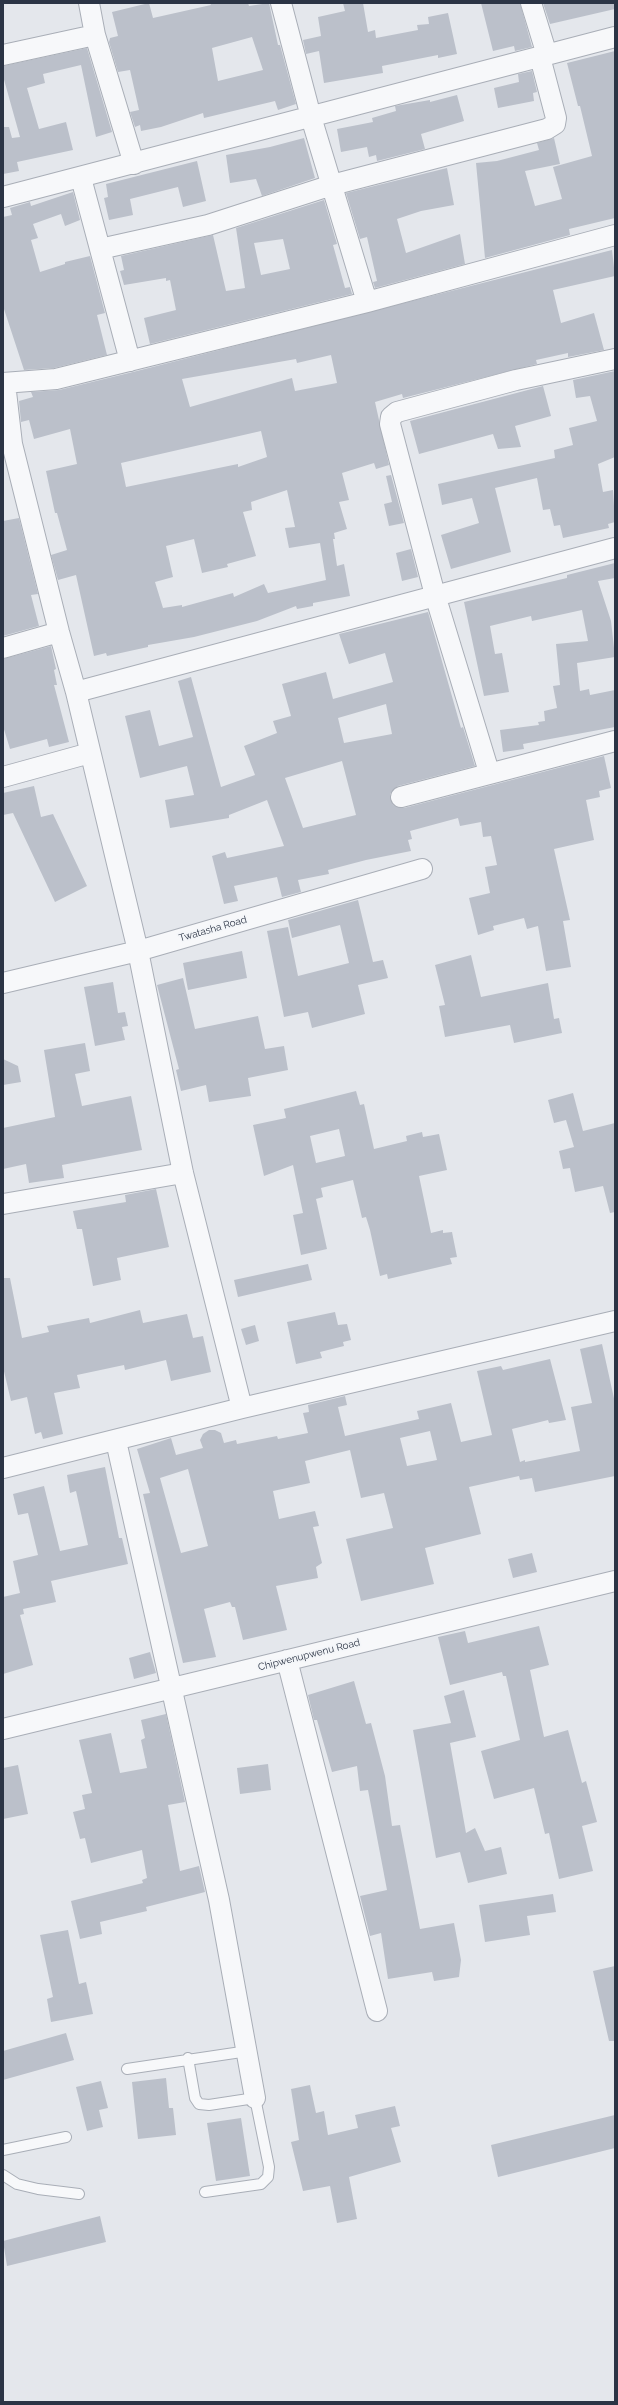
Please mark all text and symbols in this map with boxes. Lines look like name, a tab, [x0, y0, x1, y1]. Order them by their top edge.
street label: Twatasha Road	[178, 914, 248, 944]
street label: Chipwenupwenu Road	[257, 1637, 361, 1673]

